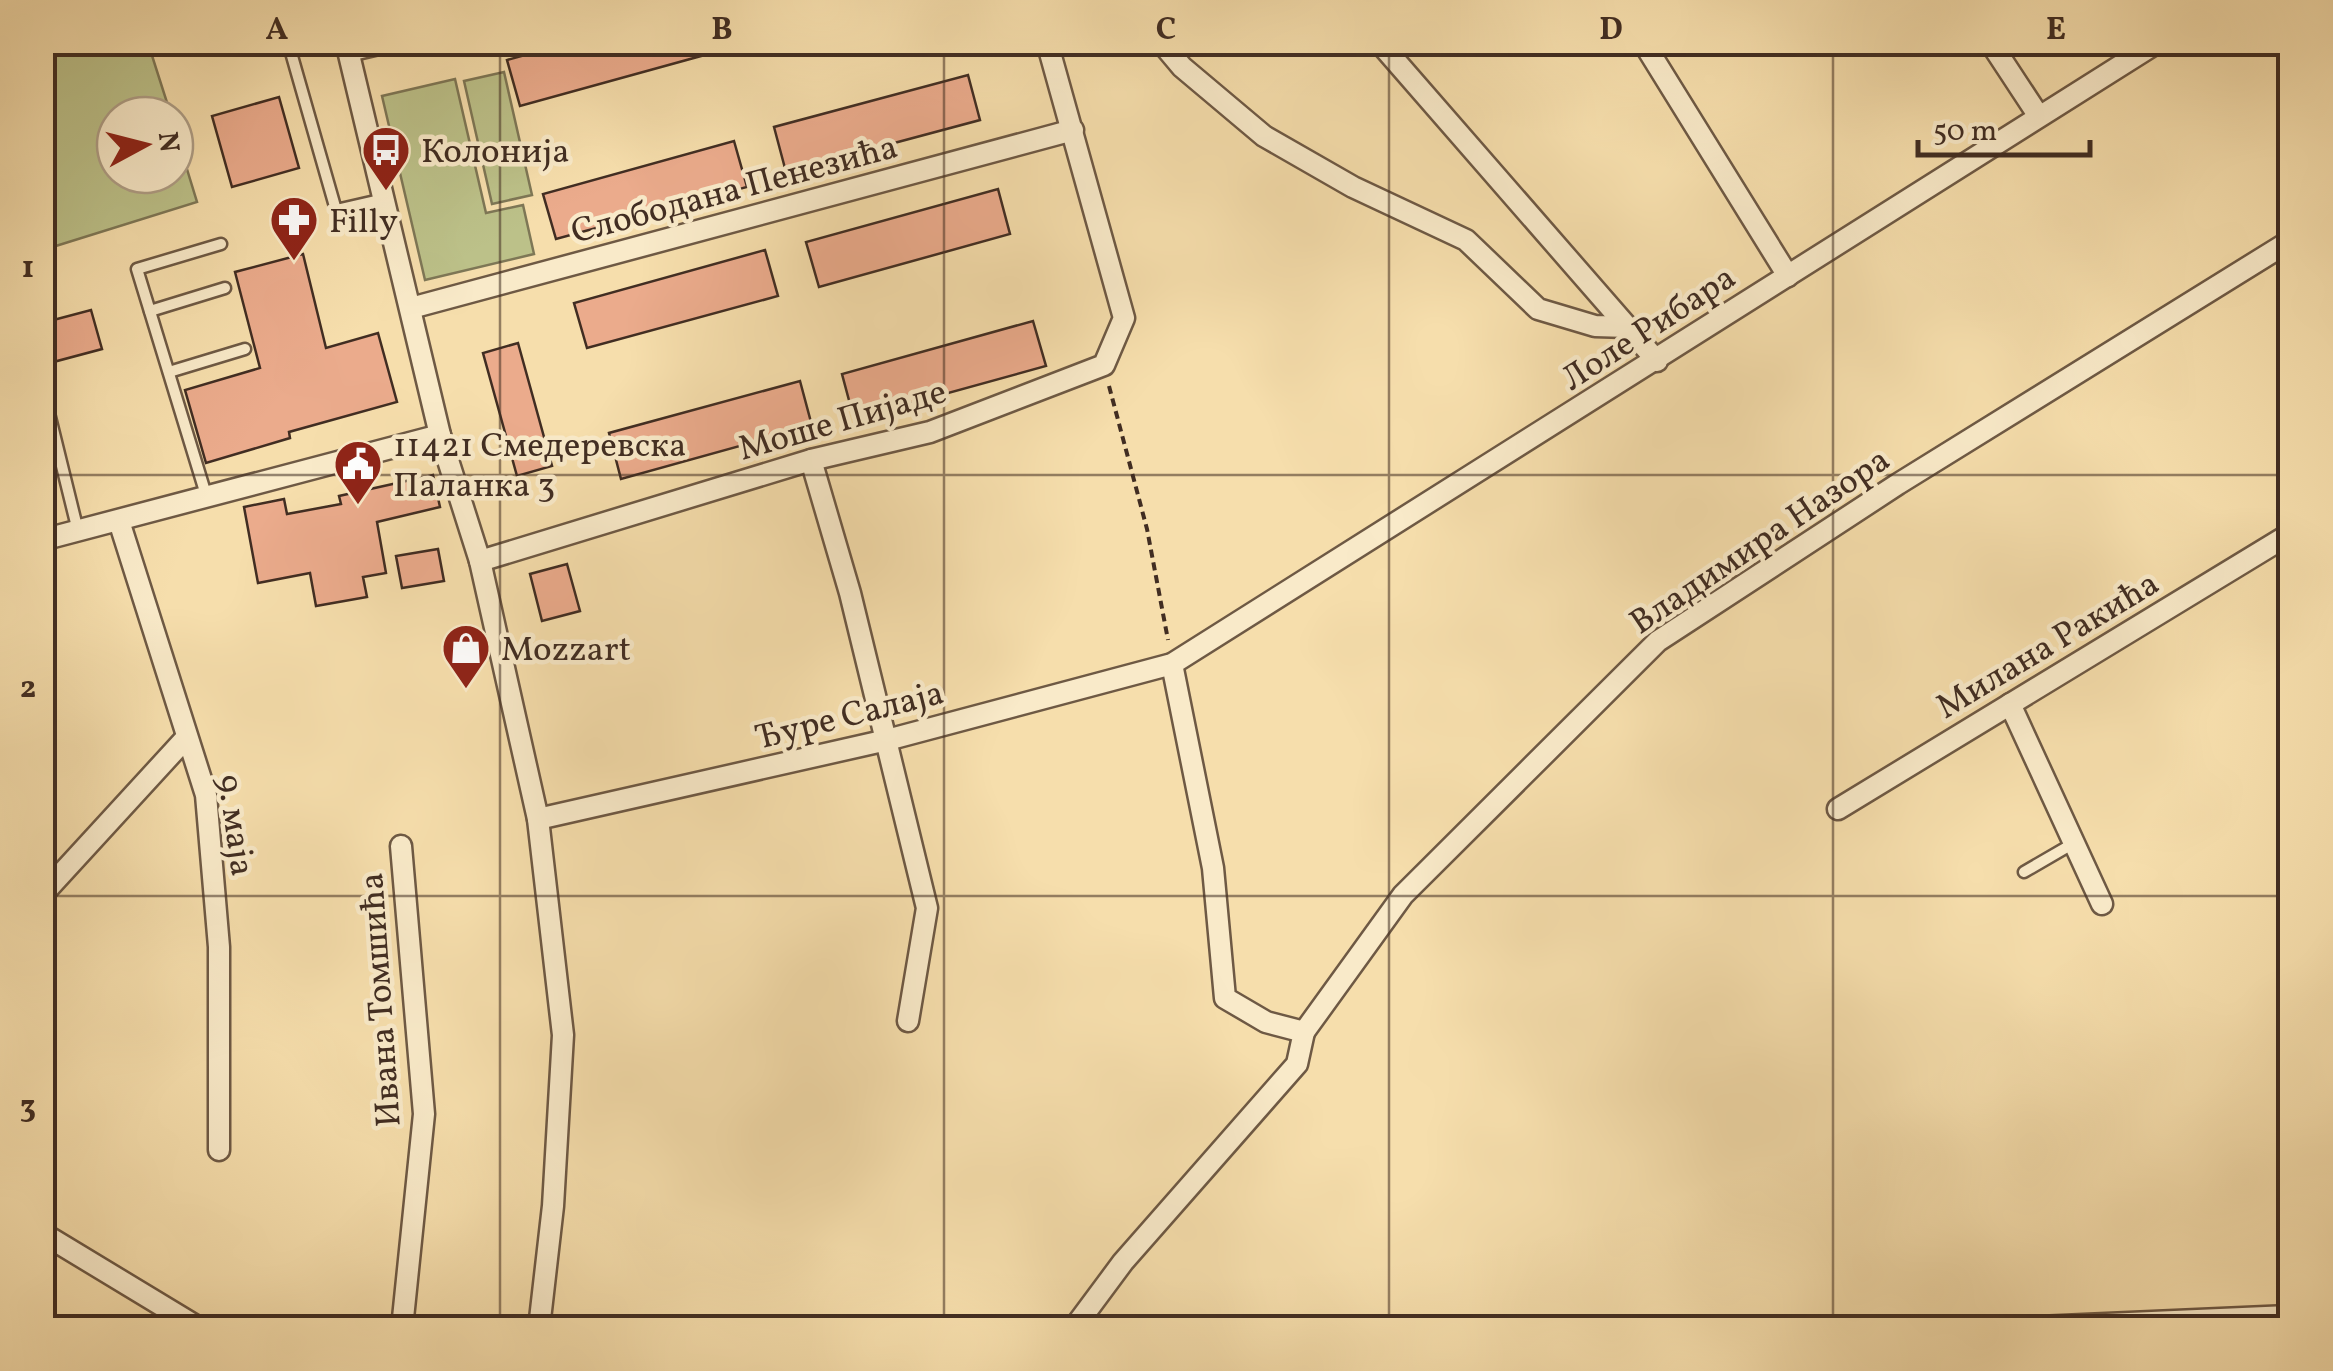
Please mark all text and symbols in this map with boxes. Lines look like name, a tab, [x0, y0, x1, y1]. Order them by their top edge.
text: A	[266, 9, 289, 53]
text: B	[711, 9, 733, 53]
text: C	[1156, 9, 1176, 53]
text: D	[1599, 9, 1623, 53]
text: E	[2046, 9, 2066, 53]
north arrow	[95, 95, 195, 195]
scale bar	[1918, 95, 2090, 157]
text: 50 m	[1933, 111, 1997, 153]
bus stop icon: Колонија	[360, 124, 412, 192]
street label: Слободана Пенезића	[566, 124, 903, 258]
place label: Колонија	[421, 129, 570, 177]
text: N	[147, 130, 188, 155]
pharmacy icon: Filly	[268, 194, 320, 262]
place label: Filly	[329, 199, 398, 247]
text: 1	[22, 247, 34, 291]
street label: Лоле Рибара	[1553, 255, 1746, 404]
street label: Моше Пијаде	[733, 369, 952, 474]
place label: 11421 Смедеревска Паланка 3	[393, 423, 686, 511]
public building icon: 11421 Смедеревска Паланка 3	[332, 438, 384, 506]
street label: Владимира Назора	[1621, 438, 1900, 647]
street label: Милана Ракића	[1928, 561, 2169, 732]
shop icon: Mozzart	[440, 622, 492, 690]
place label: Mozzart	[501, 627, 631, 675]
text: 2	[20, 667, 36, 711]
street label: Ђуре Салаја	[751, 670, 949, 763]
street label: 9. маја	[203, 771, 265, 879]
street label: Ивана Томшића	[349, 871, 415, 1129]
text: 3	[20, 1087, 36, 1131]

